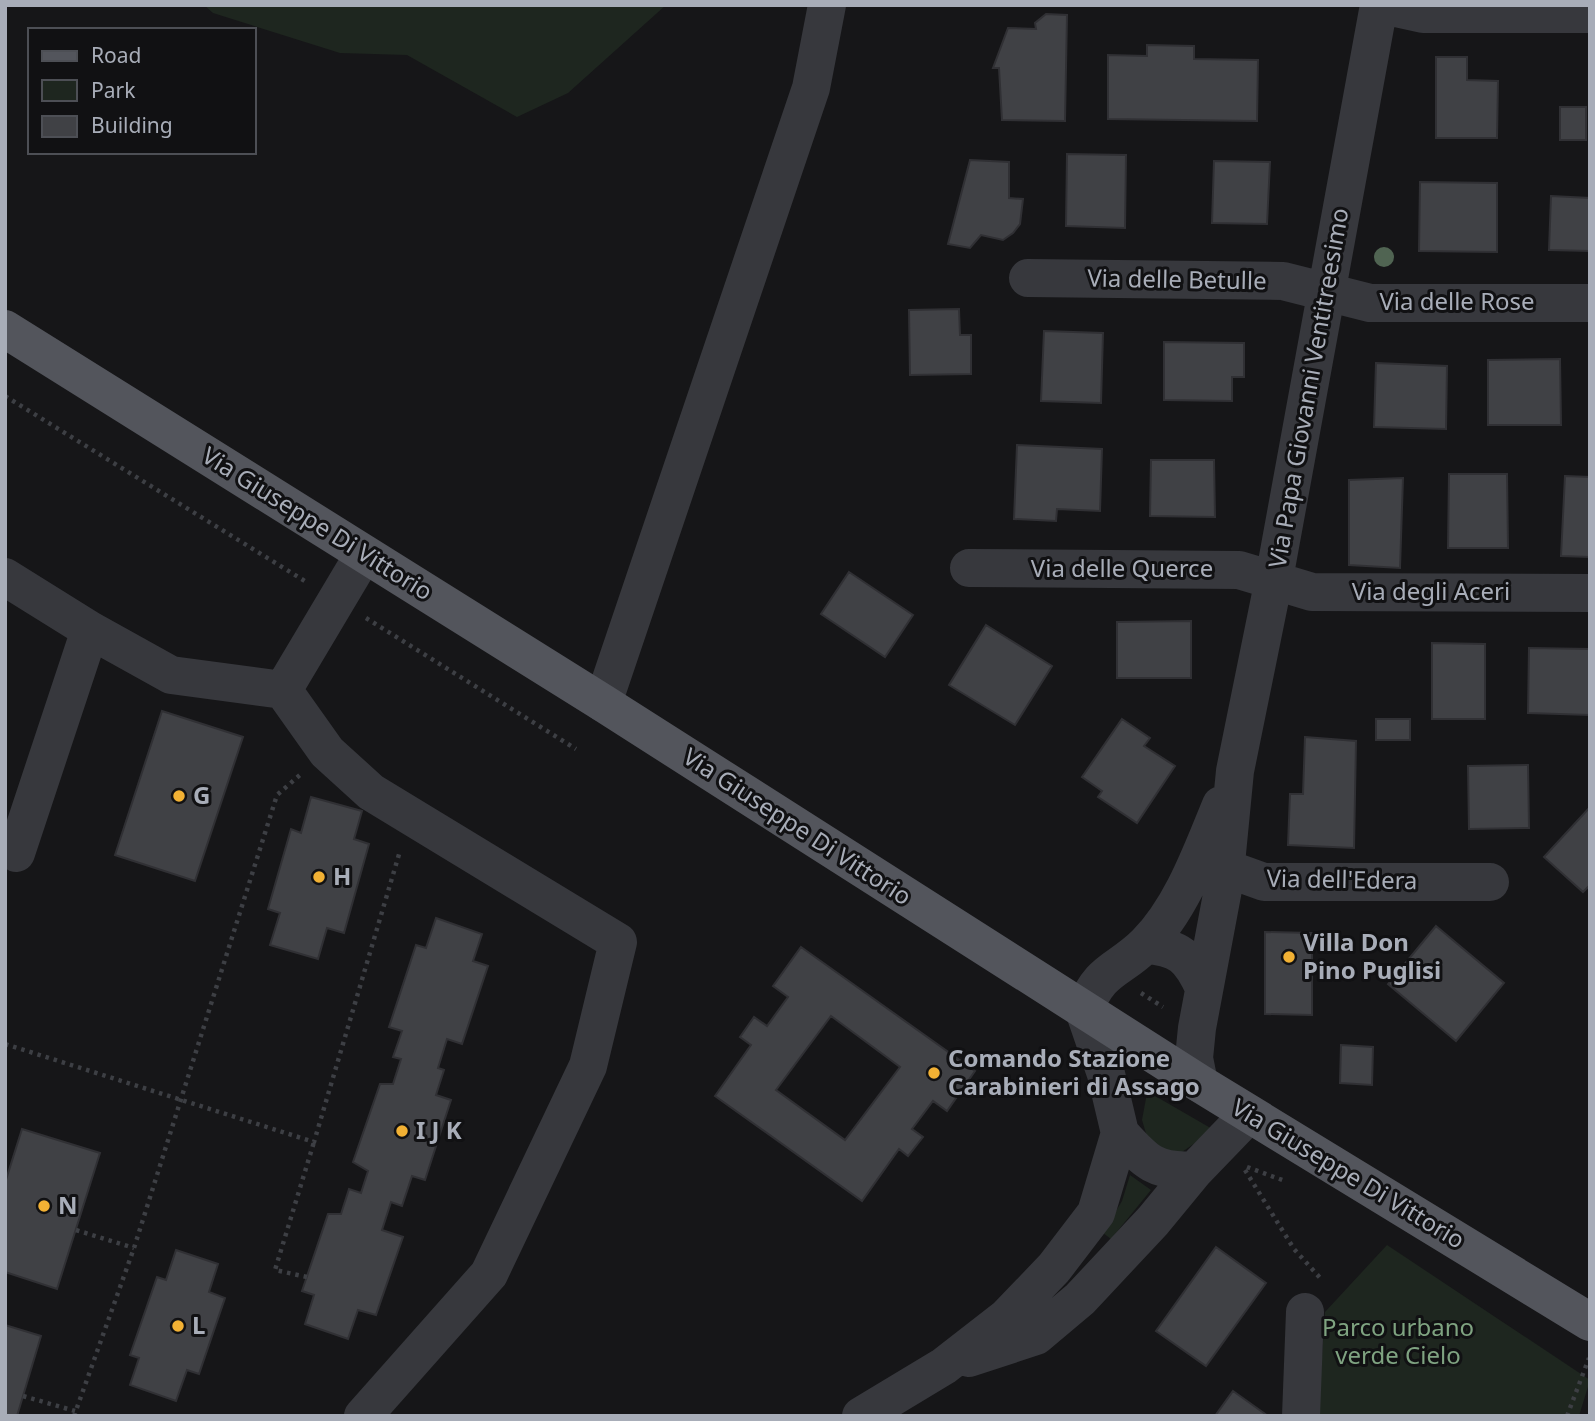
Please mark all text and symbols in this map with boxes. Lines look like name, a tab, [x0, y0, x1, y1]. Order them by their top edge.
legend	[28, 28, 256, 154]
text: Road	[91, 41, 141, 69]
text: Park	[91, 76, 136, 104]
text: Building	[91, 111, 173, 139]
street label: Via Papa Giovanni Ventitreesimo	[1260, 205, 1355, 570]
street label: Via delle Betulle	[1087, 260, 1267, 297]
street label: Via delle Rose	[1379, 284, 1535, 317]
street label: Via Giuseppe Di Vittorio	[196, 438, 439, 607]
street label: Via delle Querce	[1031, 551, 1213, 584]
street label: Via degli Aceri	[1352, 574, 1510, 607]
street label: Via Giuseppe Di Vittorio	[677, 739, 918, 912]
place label: G	[193, 778, 210, 811]
marker: G	[171, 788, 187, 804]
place label: H	[333, 859, 351, 892]
street label: Via dell'Edera	[1266, 861, 1418, 896]
marker: H	[311, 869, 327, 885]
place label: Villa Don Pino Puglisi	[1303, 925, 1441, 986]
marker: Villa Don Pino Puglisi	[1281, 949, 1297, 965]
place label: Comando Stazione Carabinieri di Assago	[948, 1041, 1200, 1102]
marker: Comando Stazione Carabinieri di Assago	[926, 1065, 942, 1081]
street label: Via Giuseppe Di Vittorio	[1226, 1090, 1471, 1255]
place label: I J K	[416, 1113, 462, 1146]
marker: I J K	[394, 1123, 410, 1139]
place label: N	[58, 1188, 78, 1221]
marker: N	[36, 1198, 52, 1214]
place label: L	[192, 1308, 205, 1341]
park label: Parco urbano verde Cielo	[1322, 1310, 1474, 1371]
marker: L	[170, 1318, 186, 1334]

